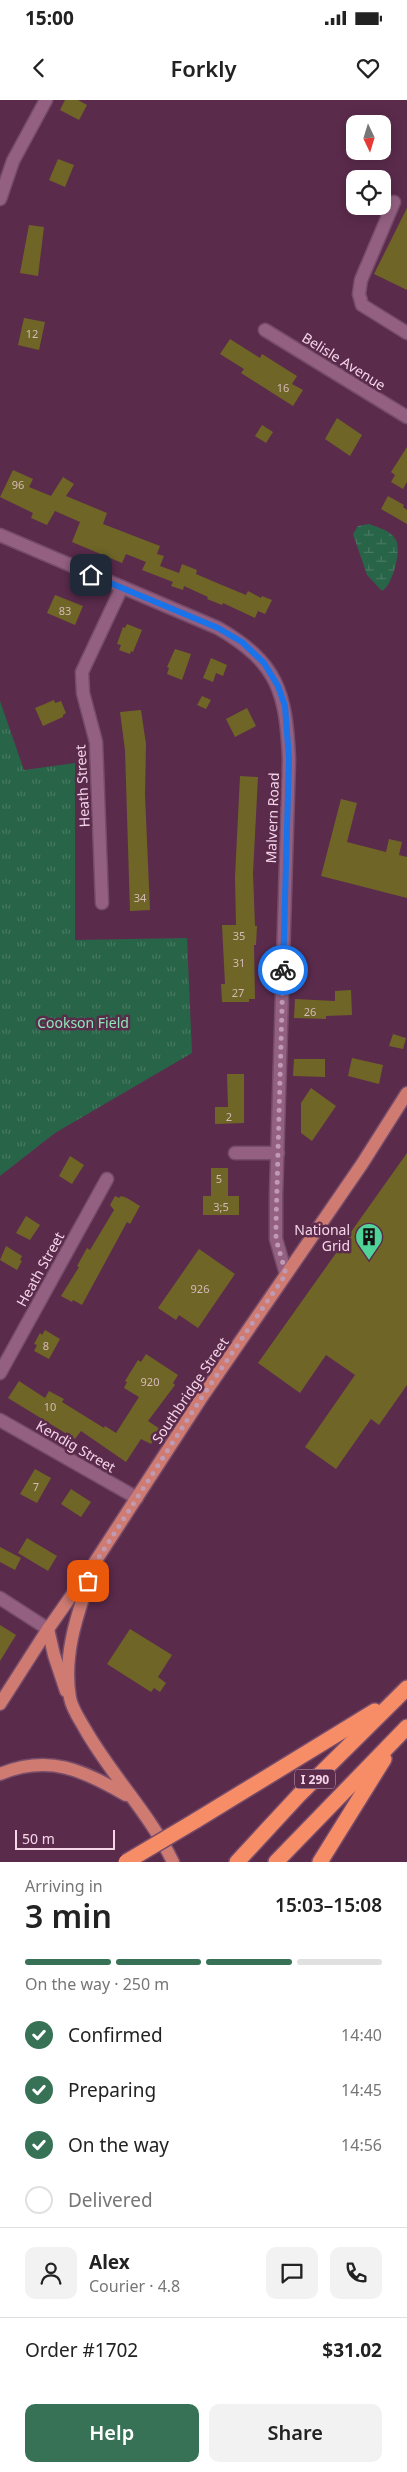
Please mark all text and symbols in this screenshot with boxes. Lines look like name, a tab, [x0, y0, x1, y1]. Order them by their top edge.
text: 15:00	[25, 5, 74, 31]
text: Forkly	[170, 53, 237, 83]
icon: back	[25, 54, 53, 82]
icon: heart	[354, 54, 382, 82]
north arrow	[346, 115, 391, 160]
map controls	[346, 115, 391, 215]
button: locate	[346, 170, 391, 215]
house number: 12	[26, 326, 38, 341]
street label: Belisle Avenue	[299, 328, 389, 394]
house number: 16	[277, 380, 289, 395]
house number: 96	[12, 477, 24, 492]
pin	[70, 554, 112, 596]
icon: home	[77, 561, 105, 589]
house number: 83	[59, 603, 71, 618]
street label: Heath Street	[70, 744, 94, 828]
street label: Malvern Road	[261, 772, 283, 864]
house number: 34	[134, 890, 147, 905]
house number: 35	[233, 928, 245, 943]
courier	[258, 945, 308, 995]
house number: 31	[233, 955, 245, 970]
icon: bike	[269, 956, 297, 984]
house number: 27	[232, 985, 244, 1000]
house number: 26	[304, 1004, 316, 1019]
park label: Cookson Field	[37, 1013, 129, 1032]
house number: 2	[226, 1109, 232, 1124]
house number: 5	[216, 1171, 222, 1186]
house number: 3;5	[213, 1199, 229, 1214]
place label: National Grid	[294, 1220, 350, 1255]
building icon: National Grid	[354, 1222, 384, 1261]
street label: Heath Street	[12, 1228, 68, 1310]
house number: 926	[191, 1281, 209, 1296]
street label: Southbridge Street	[147, 1333, 233, 1447]
house number: 8	[43, 1338, 49, 1353]
house number: 920	[141, 1374, 159, 1389]
house number: 10	[44, 1399, 56, 1414]
street label: Kendig Street	[33, 1416, 119, 1476]
house number: 7	[33, 1479, 39, 1494]
pin	[67, 1560, 109, 1602]
icon: bag	[74, 1567, 102, 1595]
road number: I 290	[295, 1770, 335, 1788]
scale bar	[15, 1827, 115, 1850]
text: 50 m	[22, 1829, 55, 1848]
text: Arriving in	[25, 1875, 103, 1897]
text: 15:03–15:08	[275, 1892, 382, 1918]
text: 3 min	[25, 1894, 112, 1937]
text: On the way · 250 m	[25, 1973, 169, 1995]
icon: check	[25, 2021, 53, 2049]
text: Confirmed	[68, 2022, 163, 2048]
text: 14:40	[341, 2024, 382, 2046]
icon: check	[25, 2076, 53, 2104]
text: Preparing	[68, 2077, 156, 2103]
text: 14:45	[341, 2079, 382, 2101]
icon: check	[25, 2131, 53, 2159]
text: On the way	[68, 2132, 169, 2158]
text: 14:56	[341, 2134, 382, 2156]
text: Delivered	[68, 2187, 153, 2213]
button: person	[25, 2247, 77, 2299]
button: chat	[266, 2247, 318, 2299]
button: phone	[330, 2247, 382, 2299]
text: Alex	[89, 2249, 130, 2275]
text: Courier · 4.8	[89, 2275, 180, 2297]
text: Order #1702	[25, 2337, 138, 2363]
text: $31.02	[322, 2337, 382, 2363]
button: Help	[25, 2404, 199, 2462]
button: Share	[209, 2404, 382, 2462]

